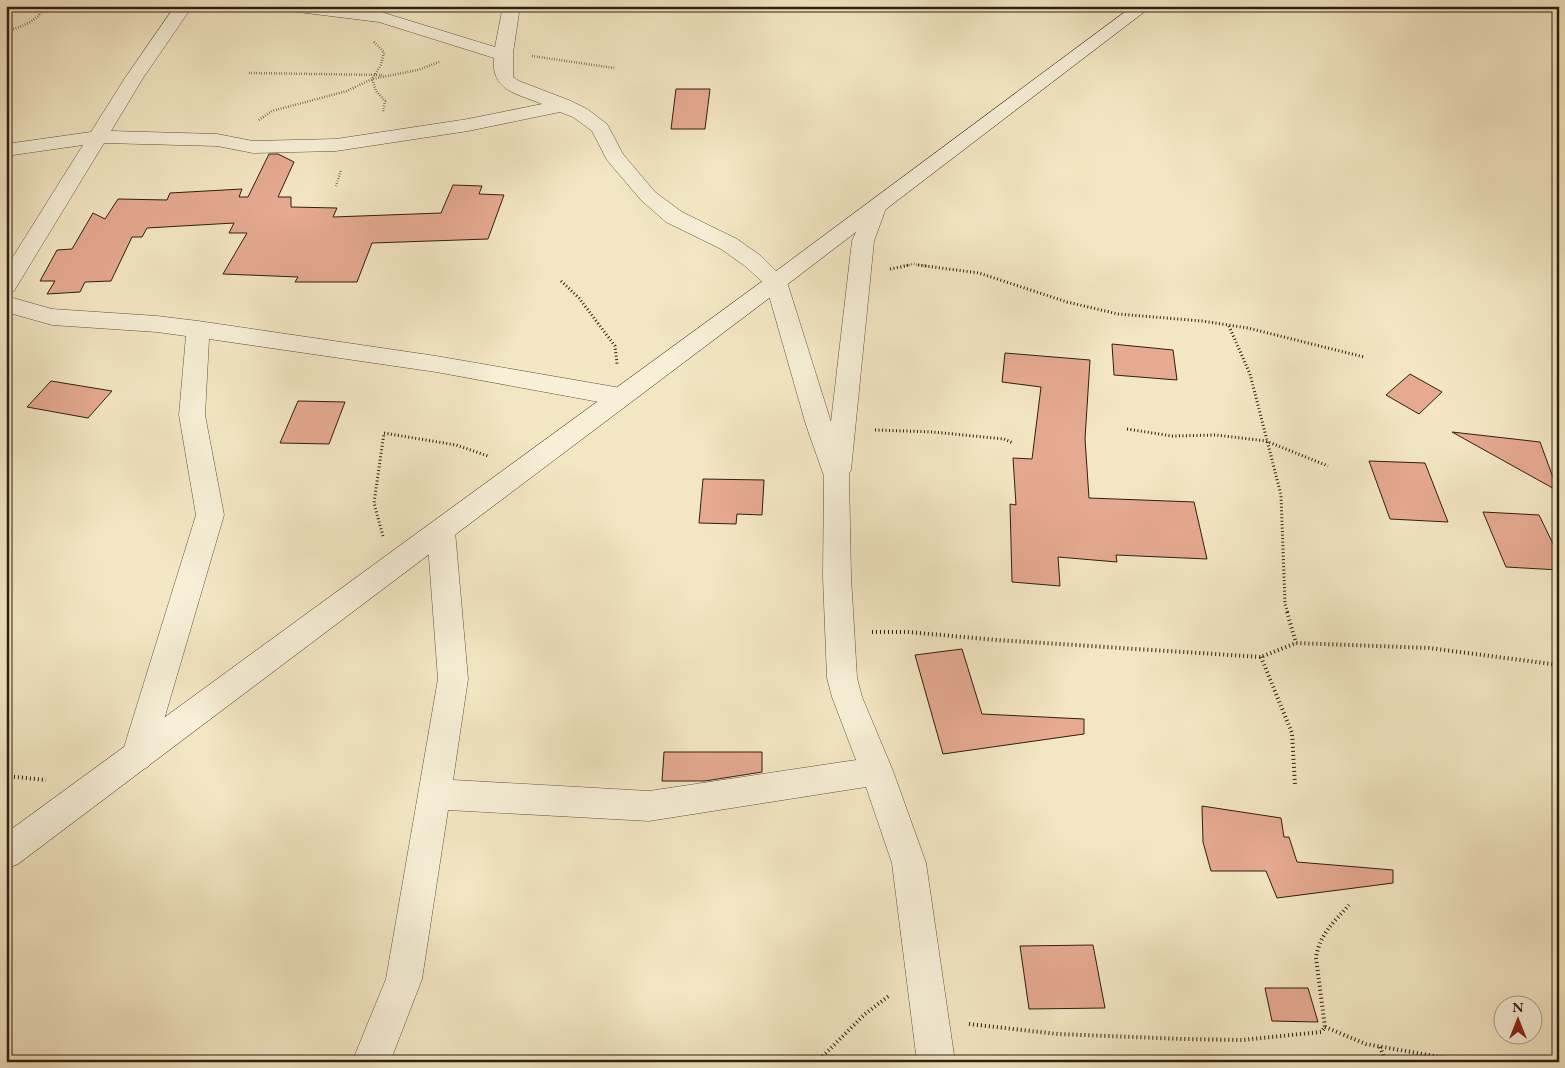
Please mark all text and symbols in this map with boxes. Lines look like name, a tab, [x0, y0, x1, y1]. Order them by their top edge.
north arrow	[1492, 996, 1542, 1046]
text: N	[1512, 998, 1524, 1016]

